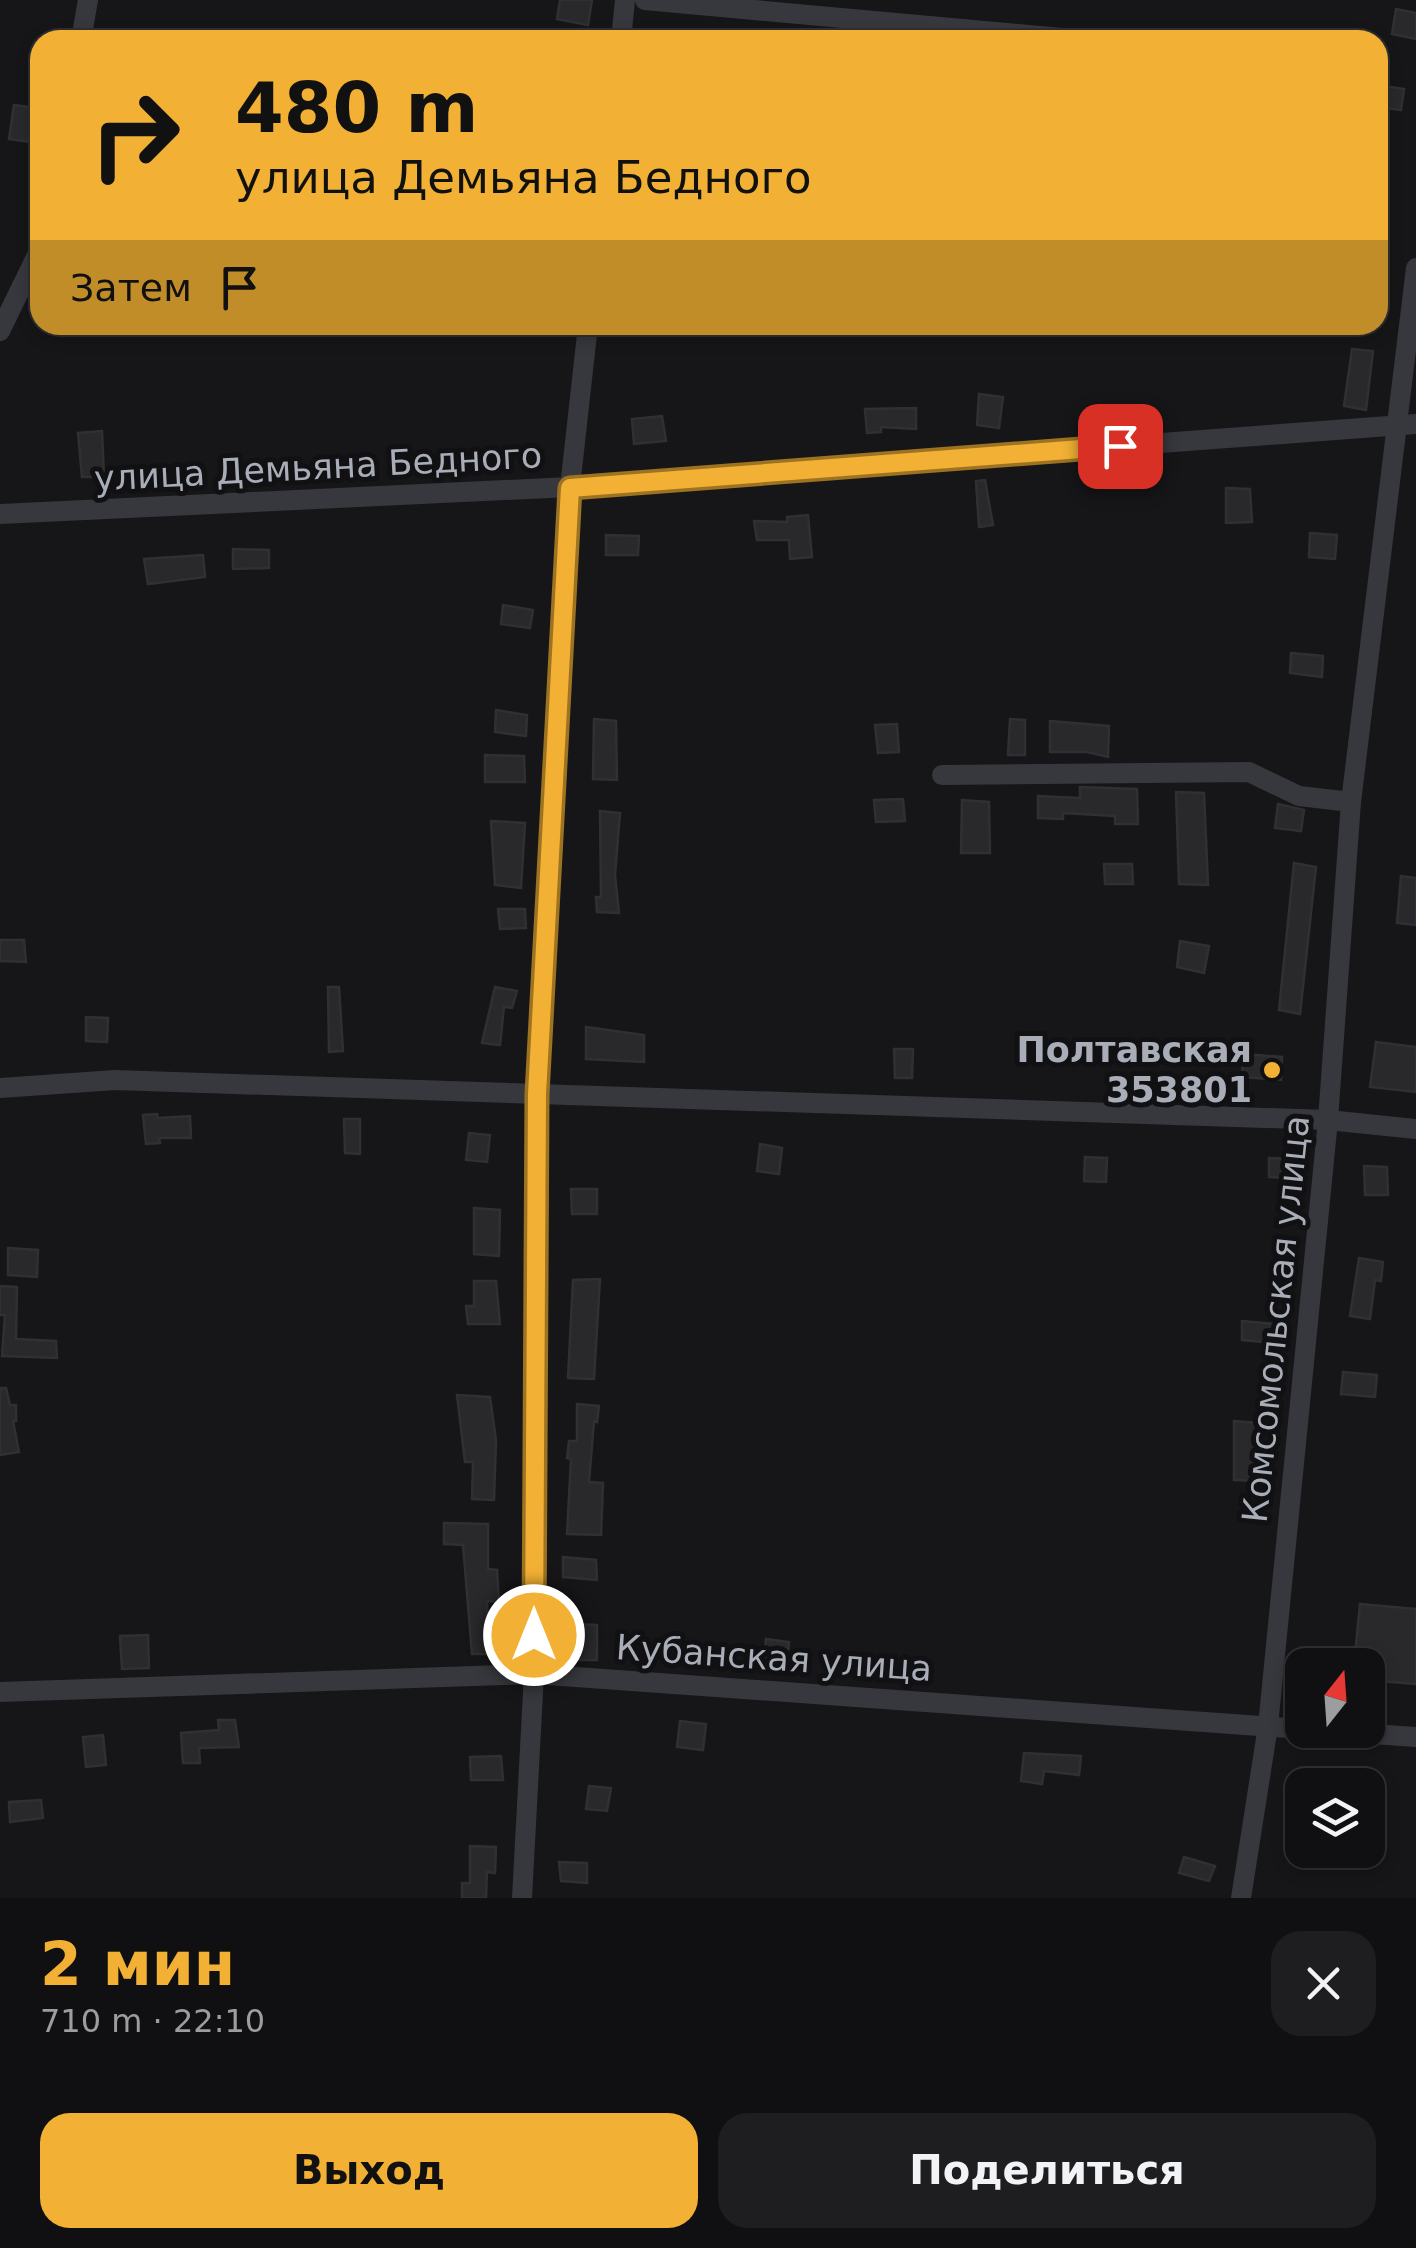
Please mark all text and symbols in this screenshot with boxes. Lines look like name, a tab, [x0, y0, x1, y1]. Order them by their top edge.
text: 480 m	[235, 67, 478, 149]
icon: right	[70, 70, 200, 200]
text: улица Демьяна Бедного	[235, 151, 812, 204]
icon: arrive	[212, 260, 267, 315]
text: Затем	[70, 266, 192, 310]
pin	[1078, 404, 1163, 489]
icon: arrive	[1093, 419, 1148, 474]
street label: улица Демьяна Бедного	[93, 435, 543, 499]
place label: Полтавская 353801	[1016, 1030, 1252, 1110]
marker: Полтавская 353801	[1261, 1059, 1283, 1081]
street label: Комсомольская улица	[1235, 1113, 1317, 1525]
position arrow	[482, 1583, 586, 1687]
street label: Кубанская улица	[615, 1627, 933, 1689]
north arrow	[1285, 1648, 1385, 1748]
map controls	[1285, 1648, 1385, 1868]
button: layers	[1285, 1768, 1385, 1868]
text: 2 мин	[40, 1929, 235, 1999]
button: close	[1271, 1931, 1376, 2036]
text: 710 m · 22:10	[40, 2002, 265, 2040]
button: Выход	[40, 2113, 698, 2228]
button: Поделиться	[718, 2113, 1376, 2228]

